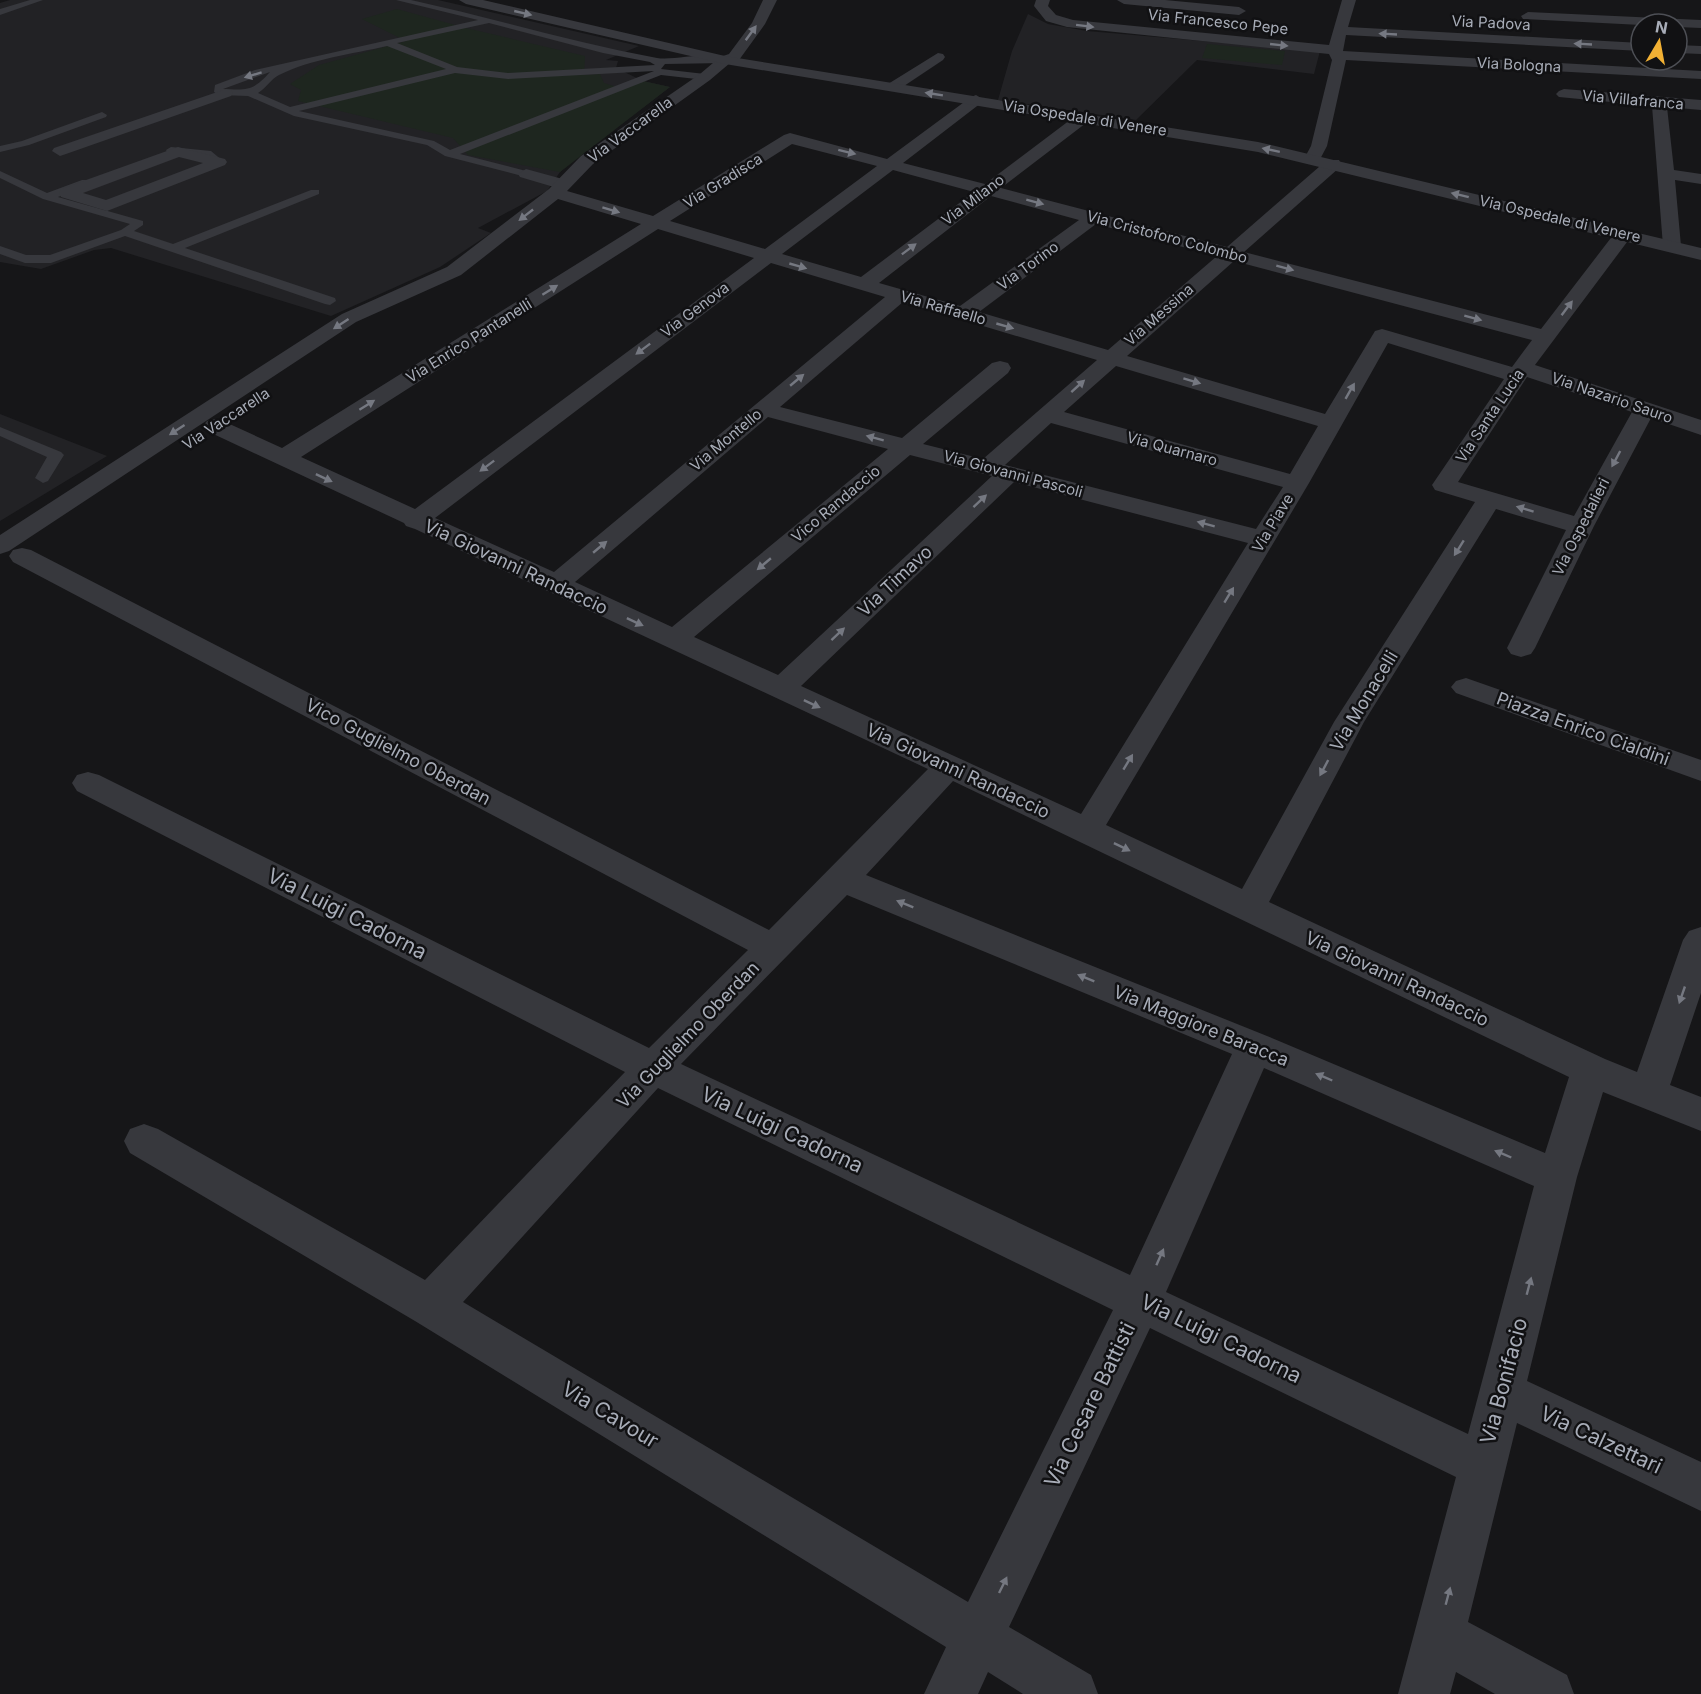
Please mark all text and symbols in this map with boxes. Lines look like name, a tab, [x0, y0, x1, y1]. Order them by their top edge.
street label: Via Francesco Pepe	[1147, 5, 1289, 38]
one-way arrow	[513, 9, 532, 18]
street label: Via Padova	[1451, 11, 1531, 34]
north arrow	[1629, 12, 1689, 72]
text: N	[1654, 16, 1669, 38]
one-way arrow	[1075, 21, 1094, 31]
one-way arrow	[745, 26, 757, 42]
one-way arrow	[1378, 29, 1397, 38]
one-way arrow	[1573, 39, 1592, 48]
one-way arrow	[1269, 40, 1288, 50]
street label: Via Bologna	[1476, 53, 1562, 76]
one-way arrow	[244, 71, 262, 80]
street label: Via Villafranca	[1581, 86, 1685, 113]
one-way arrow	[924, 89, 943, 98]
street label: Via Vaccarella	[584, 92, 676, 167]
street label: Via Ospedale di Venere	[1002, 95, 1168, 140]
one-way arrow	[1261, 145, 1280, 154]
one-way arrow	[838, 148, 856, 158]
street label: Via Gradisca	[680, 149, 766, 212]
street label: Via Milano	[938, 170, 1008, 229]
one-way arrow	[1451, 190, 1470, 200]
street label: Via Ospedale di Venere	[1477, 191, 1643, 246]
one-way arrow	[1026, 198, 1044, 208]
one-way arrow	[602, 206, 620, 215]
street label: Via Cristoforo Colombo	[1085, 206, 1249, 267]
one-way arrow	[518, 209, 534, 222]
street label: Via Torino	[993, 237, 1062, 294]
one-way arrow	[901, 243, 917, 255]
one-way arrow	[789, 262, 807, 271]
one-way arrow	[1276, 264, 1294, 273]
street label: Via Genova	[657, 278, 733, 342]
street label: Via Messina	[1120, 279, 1197, 350]
one-way arrow	[542, 284, 558, 295]
street label: Via Raffaello	[898, 286, 988, 329]
street label: Via Enrico Pantanelli	[402, 294, 535, 387]
one-way arrow	[1560, 301, 1572, 316]
one-way arrow	[1464, 314, 1482, 323]
one-way arrow	[333, 318, 349, 329]
one-way arrow	[996, 322, 1014, 331]
one-way arrow	[636, 343, 652, 355]
street label: Via Santa Lucia	[1451, 365, 1528, 466]
street label: Via Nazario Sauro	[1549, 368, 1675, 427]
one-way arrow	[789, 374, 804, 387]
one-way arrow	[1183, 377, 1201, 386]
one-way arrow	[1071, 380, 1085, 394]
street label: Via Vaccarella	[179, 383, 273, 454]
one-way arrow	[1344, 383, 1355, 399]
one-way arrow	[359, 399, 375, 410]
street label: Via Montello	[686, 404, 765, 475]
one-way arrow	[170, 424, 186, 436]
street label: Via Quarnaro	[1125, 427, 1219, 470]
one-way arrow	[866, 433, 884, 442]
street label: Via Giovanni Pascoli	[941, 446, 1085, 501]
one-way arrow	[1611, 451, 1621, 468]
one-way arrow	[480, 460, 496, 472]
street label: Vico Randaccio	[787, 461, 884, 546]
one-way arrow	[316, 474, 333, 483]
street label: Via Ospedalieri	[1548, 475, 1613, 579]
street label: Via Piave	[1248, 490, 1297, 555]
one-way arrow	[972, 494, 986, 508]
one-way arrow	[1516, 504, 1534, 513]
street label: Via Giovanni Randaccio	[421, 515, 611, 618]
one-way arrow	[1197, 519, 1216, 529]
one-way arrow	[1453, 540, 1464, 556]
one-way arrow	[592, 541, 607, 554]
street label: Via Timavo	[853, 541, 936, 620]
one-way arrow	[757, 557, 772, 570]
one-way arrow	[1224, 586, 1234, 603]
one-way arrow	[626, 617, 644, 627]
one-way arrow	[830, 627, 845, 641]
street label: Via Monacelli	[1325, 647, 1402, 755]
street label: Piazza Enrico Cialdini	[1494, 687, 1672, 770]
street label: Vico Guglielmo Oberdan	[302, 694, 494, 809]
one-way arrow	[803, 699, 820, 708]
street label: Via Giovanni Randaccio	[863, 719, 1053, 822]
one-way arrow	[1122, 754, 1133, 770]
one-way arrow	[1319, 760, 1329, 777]
one-way arrow	[1114, 843, 1131, 852]
street label: Via Luigi Cadorna	[263, 863, 431, 965]
one-way arrow	[896, 899, 914, 908]
street label: Via Giovanni Randaccio	[1302, 927, 1492, 1030]
street label: Via Guglielmo Oberdan	[612, 957, 763, 1112]
one-way arrow	[1076, 973, 1094, 983]
street label: Via Maggiore Baracca	[1110, 981, 1292, 1070]
one-way arrow	[1677, 986, 1686, 1004]
one-way arrow	[1315, 1072, 1333, 1081]
street label: Via Luigi Cadorna	[697, 1081, 867, 1178]
one-way arrow	[1494, 1149, 1512, 1158]
one-way arrow	[1155, 1248, 1165, 1266]
one-way arrow	[1524, 1277, 1534, 1295]
street label: Via Luigi Cadorna	[1137, 1289, 1306, 1388]
street label: Via Bonifacio	[1475, 1315, 1532, 1447]
street label: Via Cesare Battisti	[1039, 1318, 1140, 1491]
street label: Via Cavour	[557, 1376, 663, 1453]
street label: Via Calzettari	[1536, 1400, 1666, 1479]
one-way arrow	[998, 1576, 1008, 1593]
one-way arrow	[1443, 1587, 1453, 1606]

